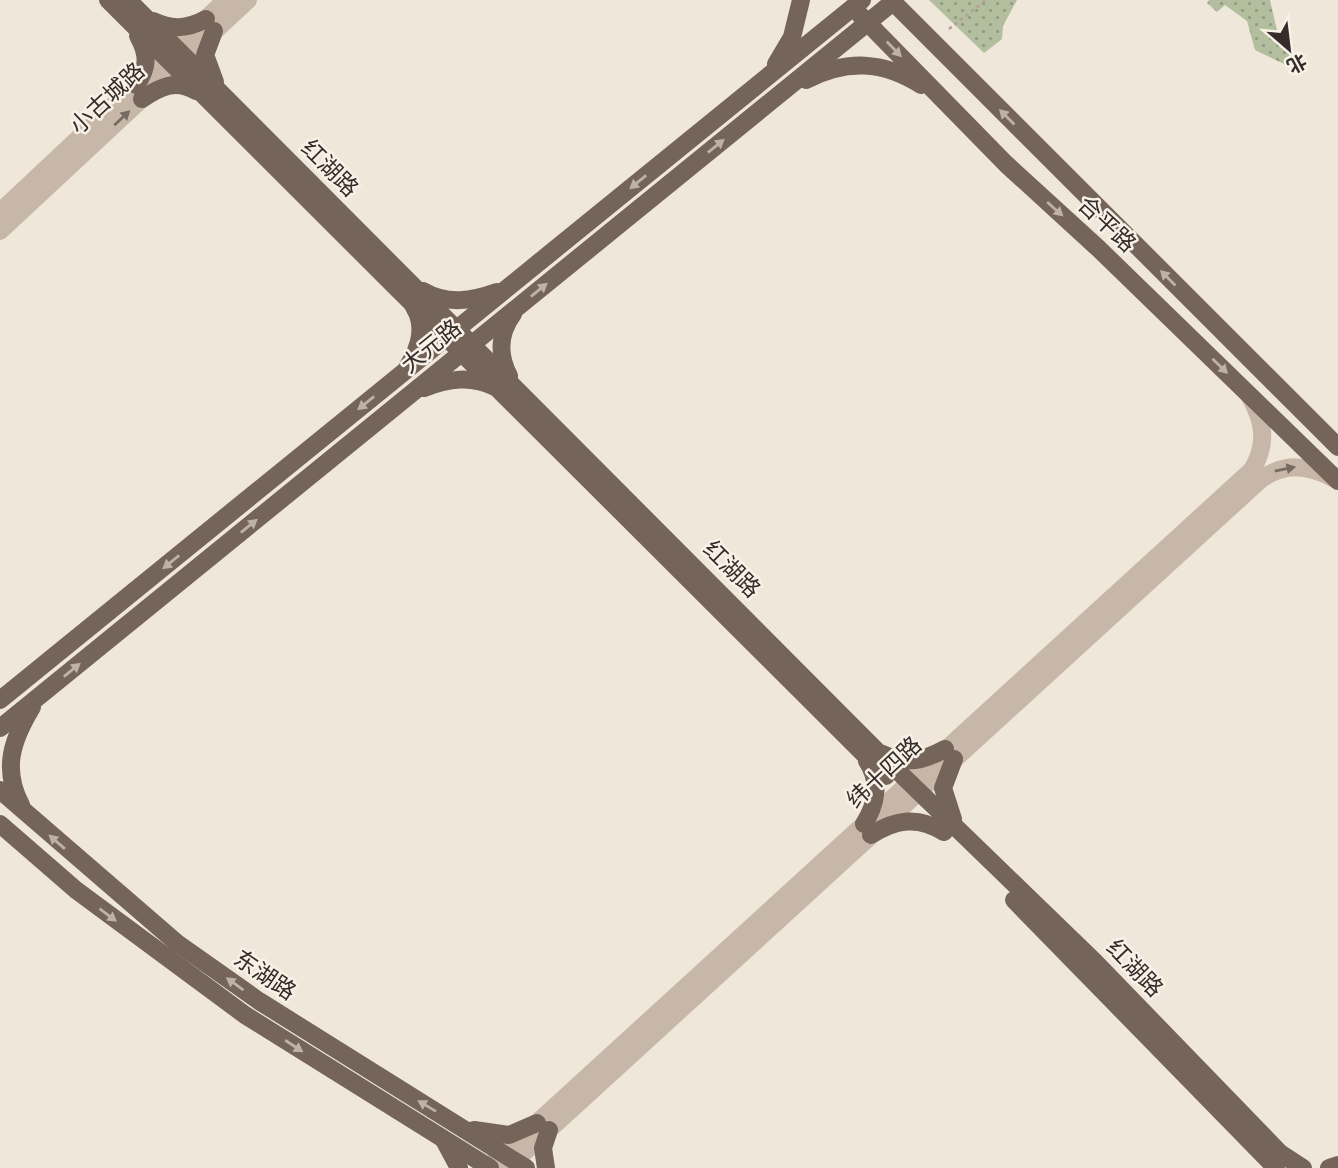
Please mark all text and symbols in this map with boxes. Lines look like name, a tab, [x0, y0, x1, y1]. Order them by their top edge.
north arrow	[1254, 14, 1324, 84]
one-way arrow	[885, 40, 902, 57]
text: 北	[1283, 50, 1311, 78]
street label: 小古城路	[64, 56, 150, 139]
one-way arrow	[999, 108, 1016, 125]
one-way arrow	[113, 110, 130, 126]
street label: 红湖路	[296, 134, 364, 202]
one-way arrow	[706, 139, 724, 154]
one-way arrow	[629, 174, 646, 189]
street label: 合平路	[1073, 190, 1142, 257]
one-way arrow	[1046, 200, 1063, 216]
one-way arrow	[1160, 270, 1176, 286]
one-way arrow	[531, 283, 548, 298]
street label: 大元路	[395, 313, 466, 378]
one-way arrow	[1211, 357, 1228, 373]
one-way arrow	[358, 395, 375, 410]
one-way arrow	[1274, 463, 1296, 474]
one-way arrow	[239, 519, 257, 534]
street label: 红湖路	[698, 535, 766, 603]
one-way arrow	[162, 554, 179, 569]
one-way arrow	[64, 663, 81, 678]
street label: 纬十四路	[841, 730, 927, 813]
one-way arrow	[48, 834, 66, 850]
one-way arrow	[99, 907, 117, 922]
street label: 红湖路	[1102, 933, 1169, 1002]
street label: 东湖路	[229, 944, 301, 1005]
one-way arrow	[226, 977, 244, 991]
one-way arrow	[285, 1039, 303, 1053]
one-way arrow	[417, 1099, 436, 1112]

